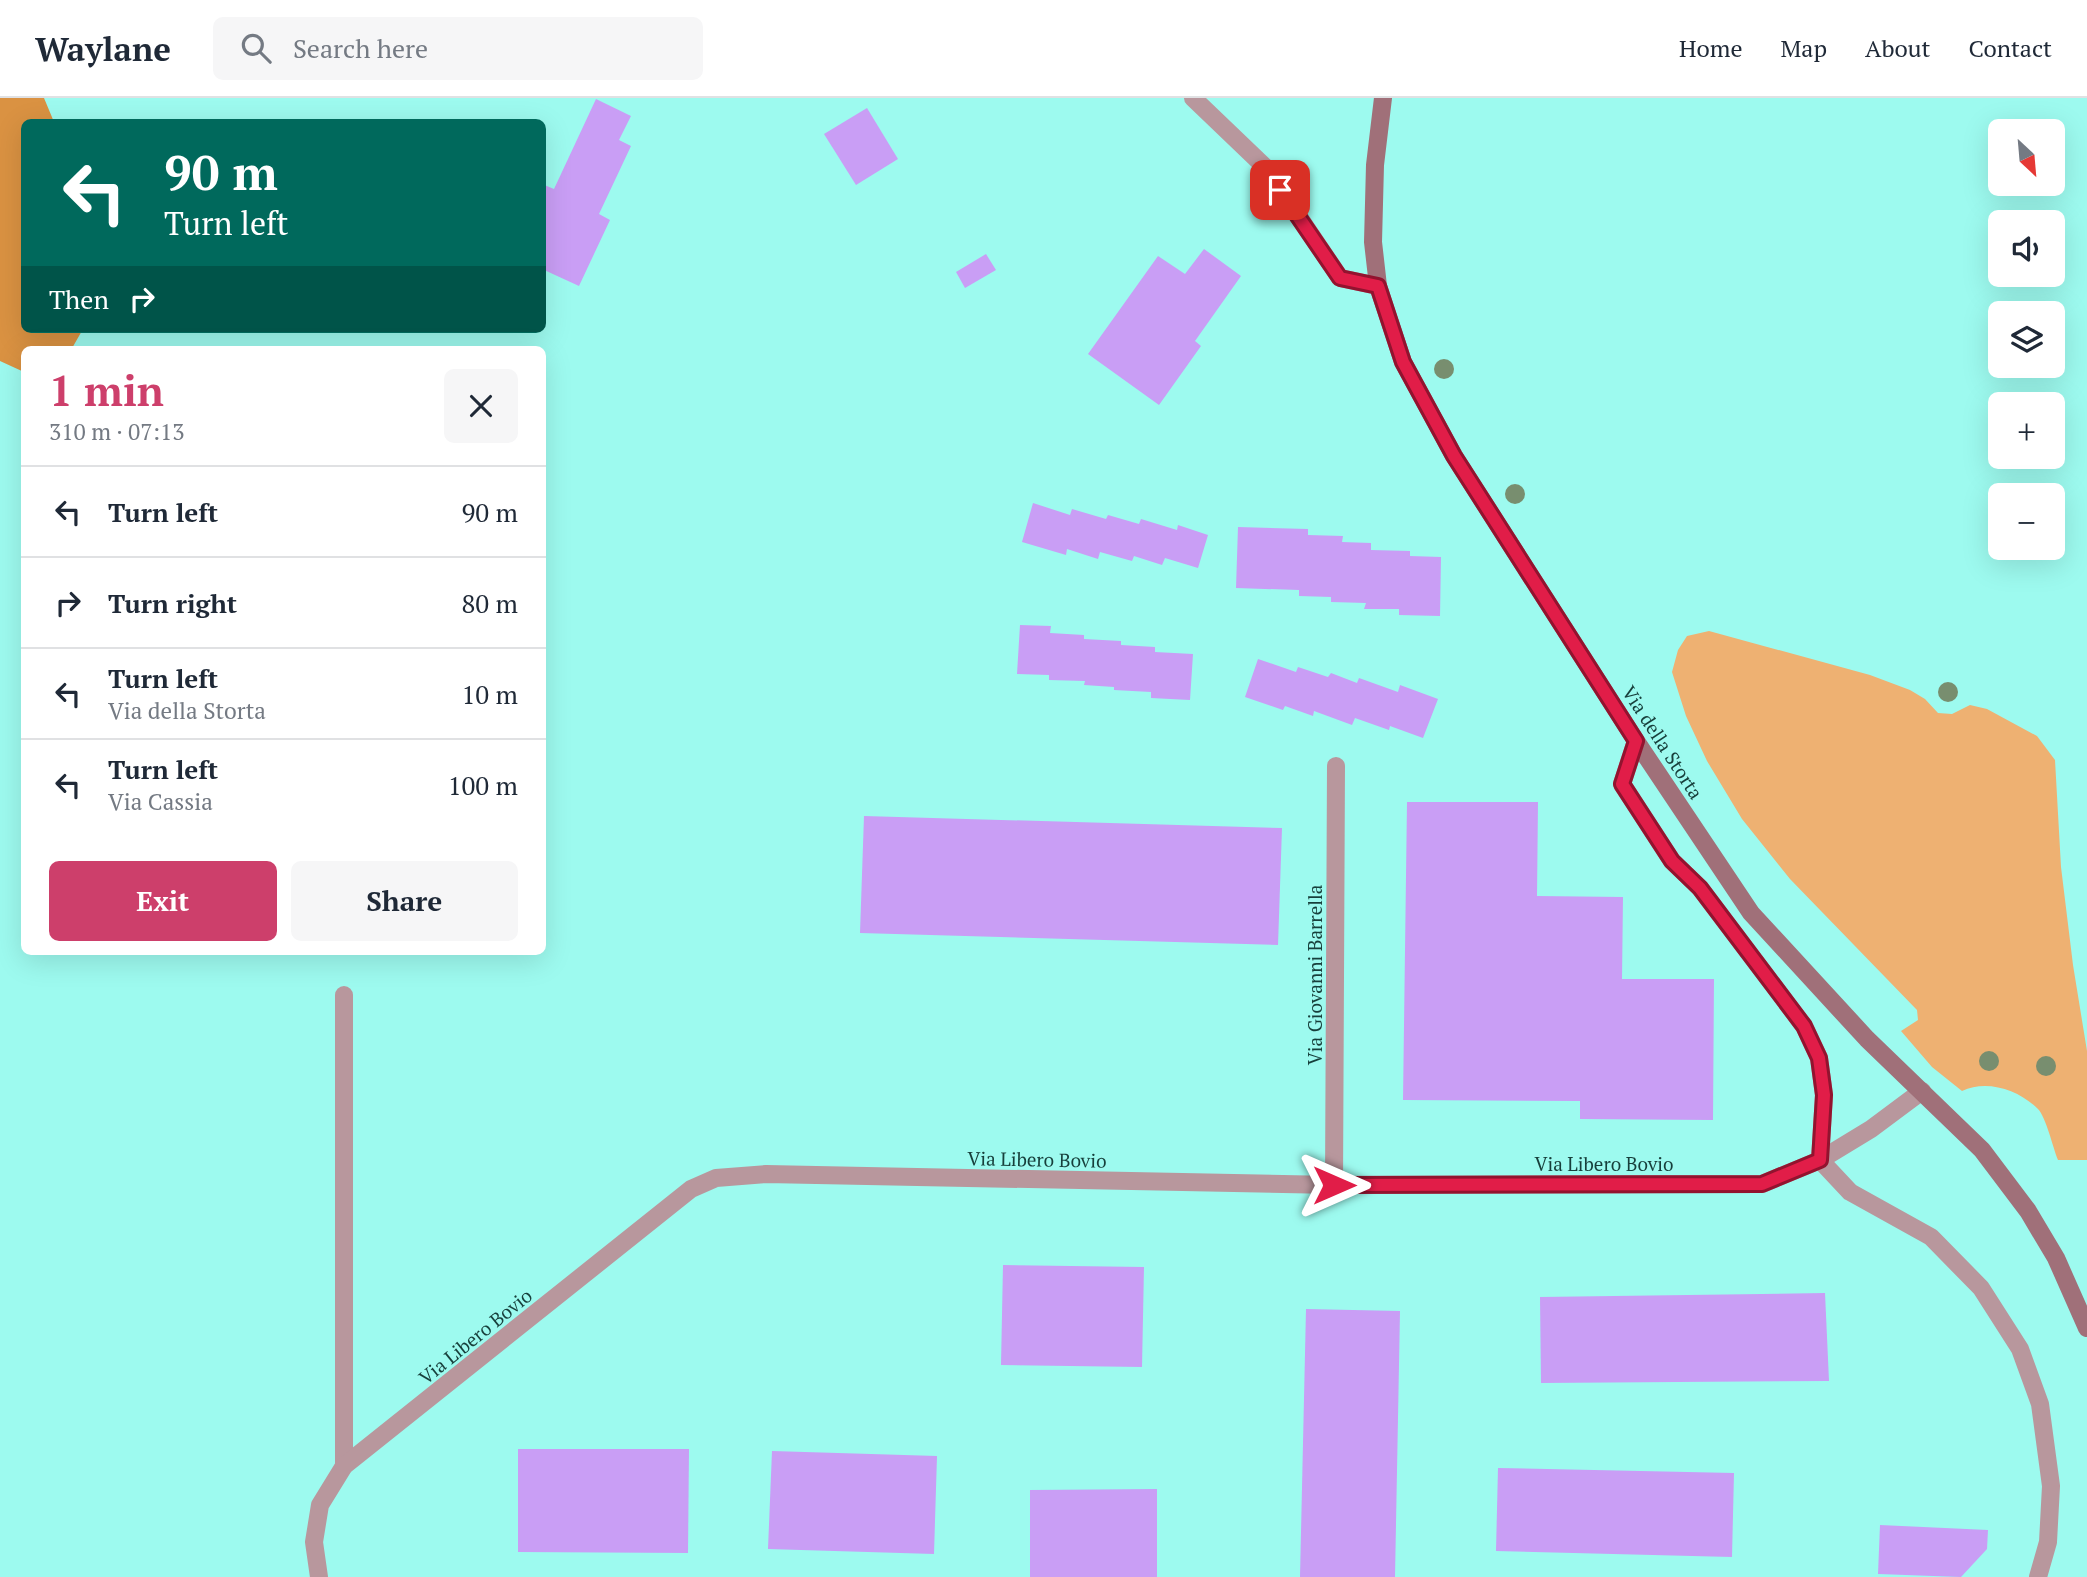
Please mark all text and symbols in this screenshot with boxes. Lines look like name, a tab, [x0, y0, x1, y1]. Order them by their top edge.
search box	[213, 17, 703, 80]
text: Waylane	[35, 27, 171, 70]
icon: search	[237, 29, 275, 67]
text: Search here	[293, 31, 428, 65]
text: Home	[1679, 32, 1743, 64]
text: Map	[1781, 32, 1827, 64]
text: About	[1865, 32, 1931, 64]
text: Contact	[1969, 32, 2052, 64]
north arrow	[1988, 119, 2065, 196]
map controls	[1988, 119, 2065, 560]
text: 90 m	[164, 139, 278, 204]
icon: left	[49, 147, 140, 238]
pin	[1250, 160, 1310, 220]
icon: arrive	[1261, 171, 1299, 209]
text: Turn left	[164, 202, 288, 244]
button: sound	[1988, 210, 2065, 287]
icon: right	[123, 280, 161, 318]
text: Then	[49, 282, 109, 316]
button: layers	[1988, 301, 2065, 378]
text: 1 min	[49, 362, 164, 418]
button: close	[444, 369, 518, 443]
button: +	[1988, 392, 2065, 469]
text: 310 m · 07:13	[49, 416, 184, 447]
button: −	[1988, 483, 2065, 560]
icon: left	[49, 493, 87, 531]
text: Turn left	[108, 495, 218, 529]
text: 90 m	[462, 495, 518, 529]
icon: right	[49, 584, 87, 622]
text: Turn right	[108, 586, 237, 620]
text: 80 m	[462, 586, 518, 620]
text: Turn left	[108, 661, 218, 695]
icon: left	[49, 675, 87, 713]
text: 10 m	[462, 677, 518, 711]
street label: Via della Storta	[1617, 681, 1709, 804]
text: Via della Storta	[108, 695, 266, 726]
text: Turn left	[108, 752, 218, 786]
icon: left	[49, 766, 87, 804]
text: 100 m	[448, 768, 518, 802]
text: Via Cassia	[108, 786, 213, 817]
button: Exit	[49, 861, 277, 941]
button: Share	[291, 861, 518, 941]
street label: Via Giovanni Barrella	[1302, 884, 1327, 1065]
street label: Via Libero Bovio	[967, 1145, 1107, 1173]
position arrow	[1297, 1148, 1371, 1222]
street label: Via Libero Bovio	[1534, 1151, 1674, 1176]
street label: Via Libero Bovio	[413, 1283, 537, 1389]

